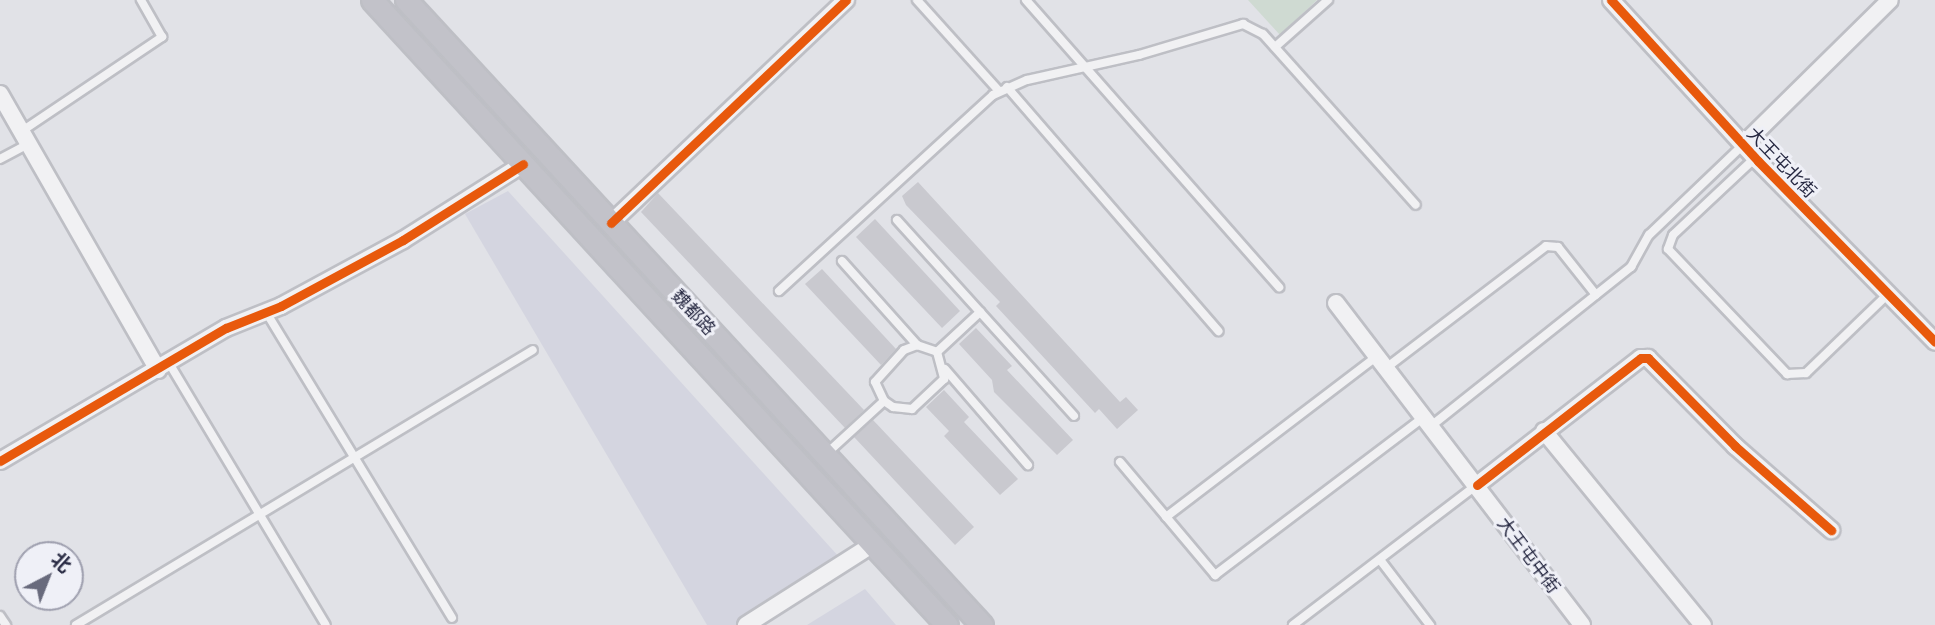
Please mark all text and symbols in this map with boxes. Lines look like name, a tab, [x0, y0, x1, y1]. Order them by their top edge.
street label: 大王屯北街	[1743, 122, 1821, 202]
street label: 魏都路	[668, 285, 720, 339]
street label: 大王屯中街	[1493, 513, 1565, 597]
north arrow	[14, 541, 84, 611]
text: 北	[46, 546, 77, 578]

